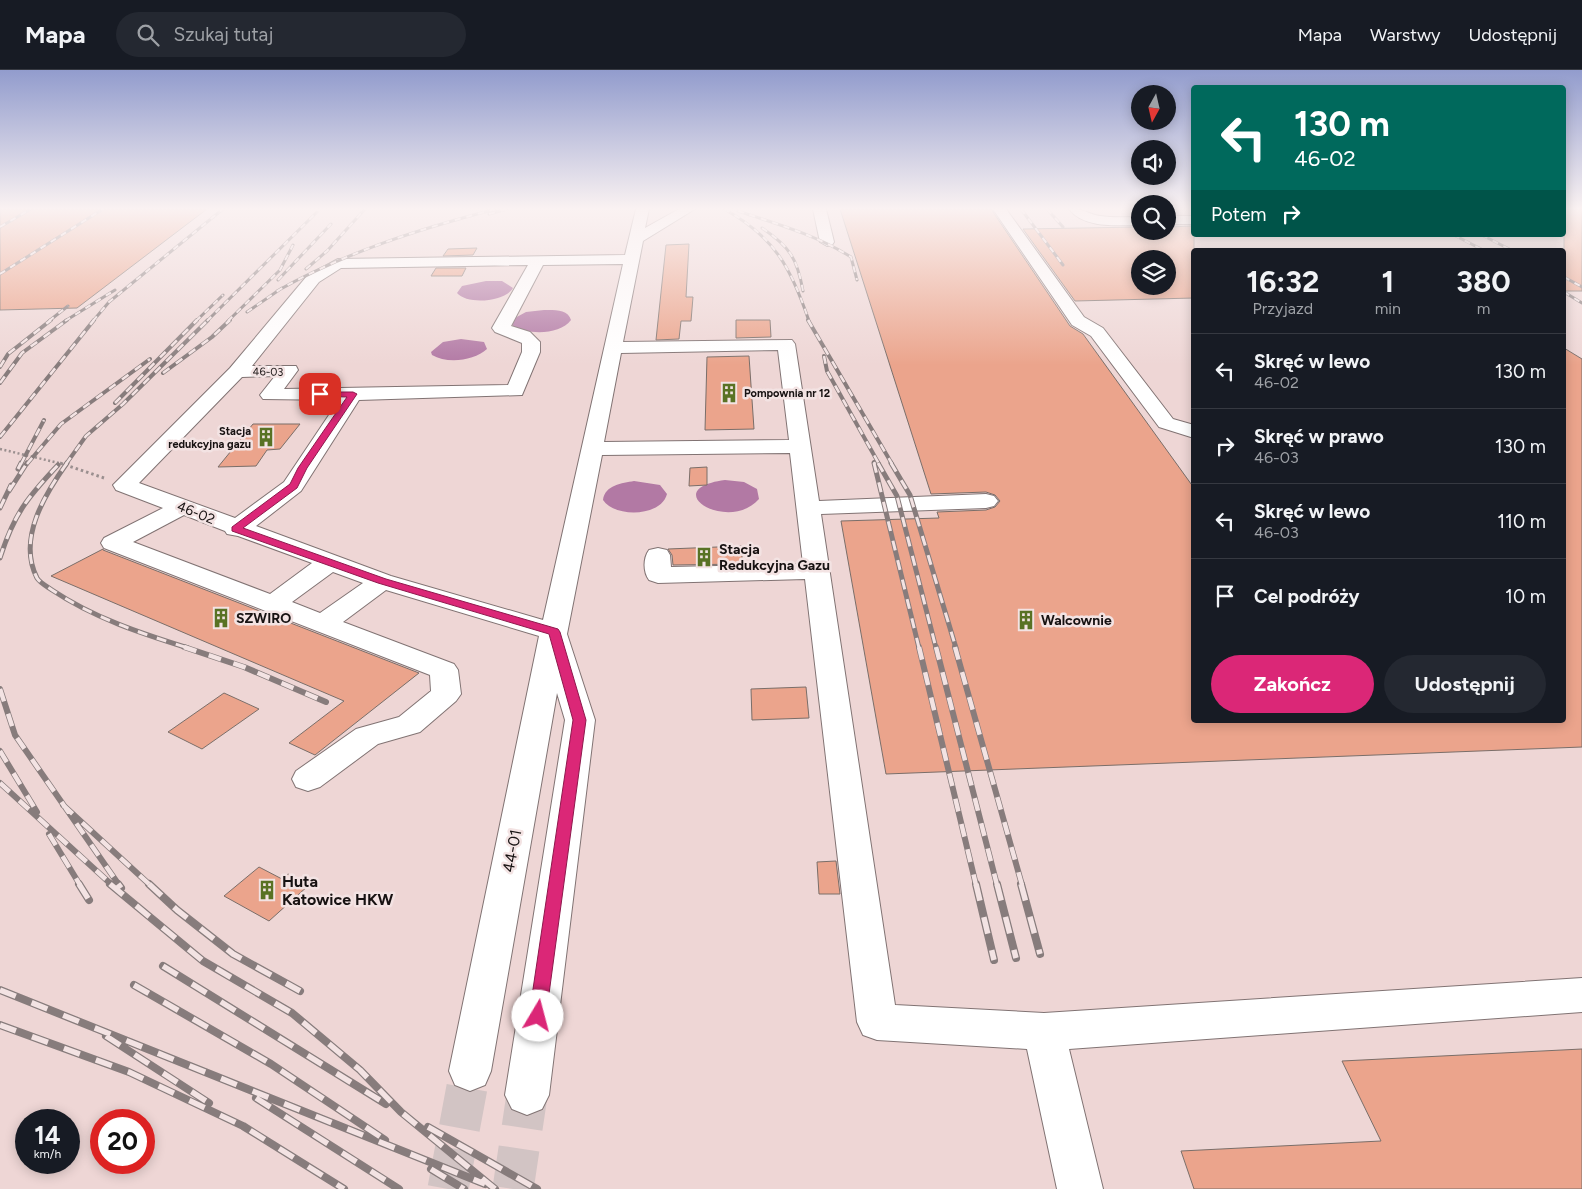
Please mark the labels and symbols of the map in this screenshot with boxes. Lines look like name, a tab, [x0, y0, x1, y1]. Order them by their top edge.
north arrow	[1131, 85, 1176, 130]
street label: 46-03	[253, 365, 283, 379]
pin	[299, 373, 341, 415]
building icon: Pompownia nr 12	[718, 382, 740, 404]
place label: Pompownia nr 12	[744, 387, 830, 400]
place label: Stacja redukcyjna gazu	[168, 425, 251, 451]
building icon: Stacja redukcyjna gazu	[255, 426, 277, 448]
street label: 46-02	[175, 498, 217, 528]
place label: Stacja Redukcyjna Gazu	[719, 541, 830, 574]
building icon: Stacja Redukcyjna Gazu	[693, 546, 715, 568]
building icon: SZWIRO	[210, 607, 232, 629]
building icon: Walcownie	[1015, 609, 1037, 631]
place label: SZWIRO	[236, 610, 291, 627]
place label: Walcownie	[1041, 612, 1112, 629]
street label: 44-01	[499, 828, 525, 874]
place label: Huta Katowice HKW	[282, 872, 394, 909]
building icon: Huta Katowice HKW	[256, 879, 278, 901]
position arrow	[511, 989, 563, 1041]
speed limit sign: 20	[90, 1109, 155, 1174]

